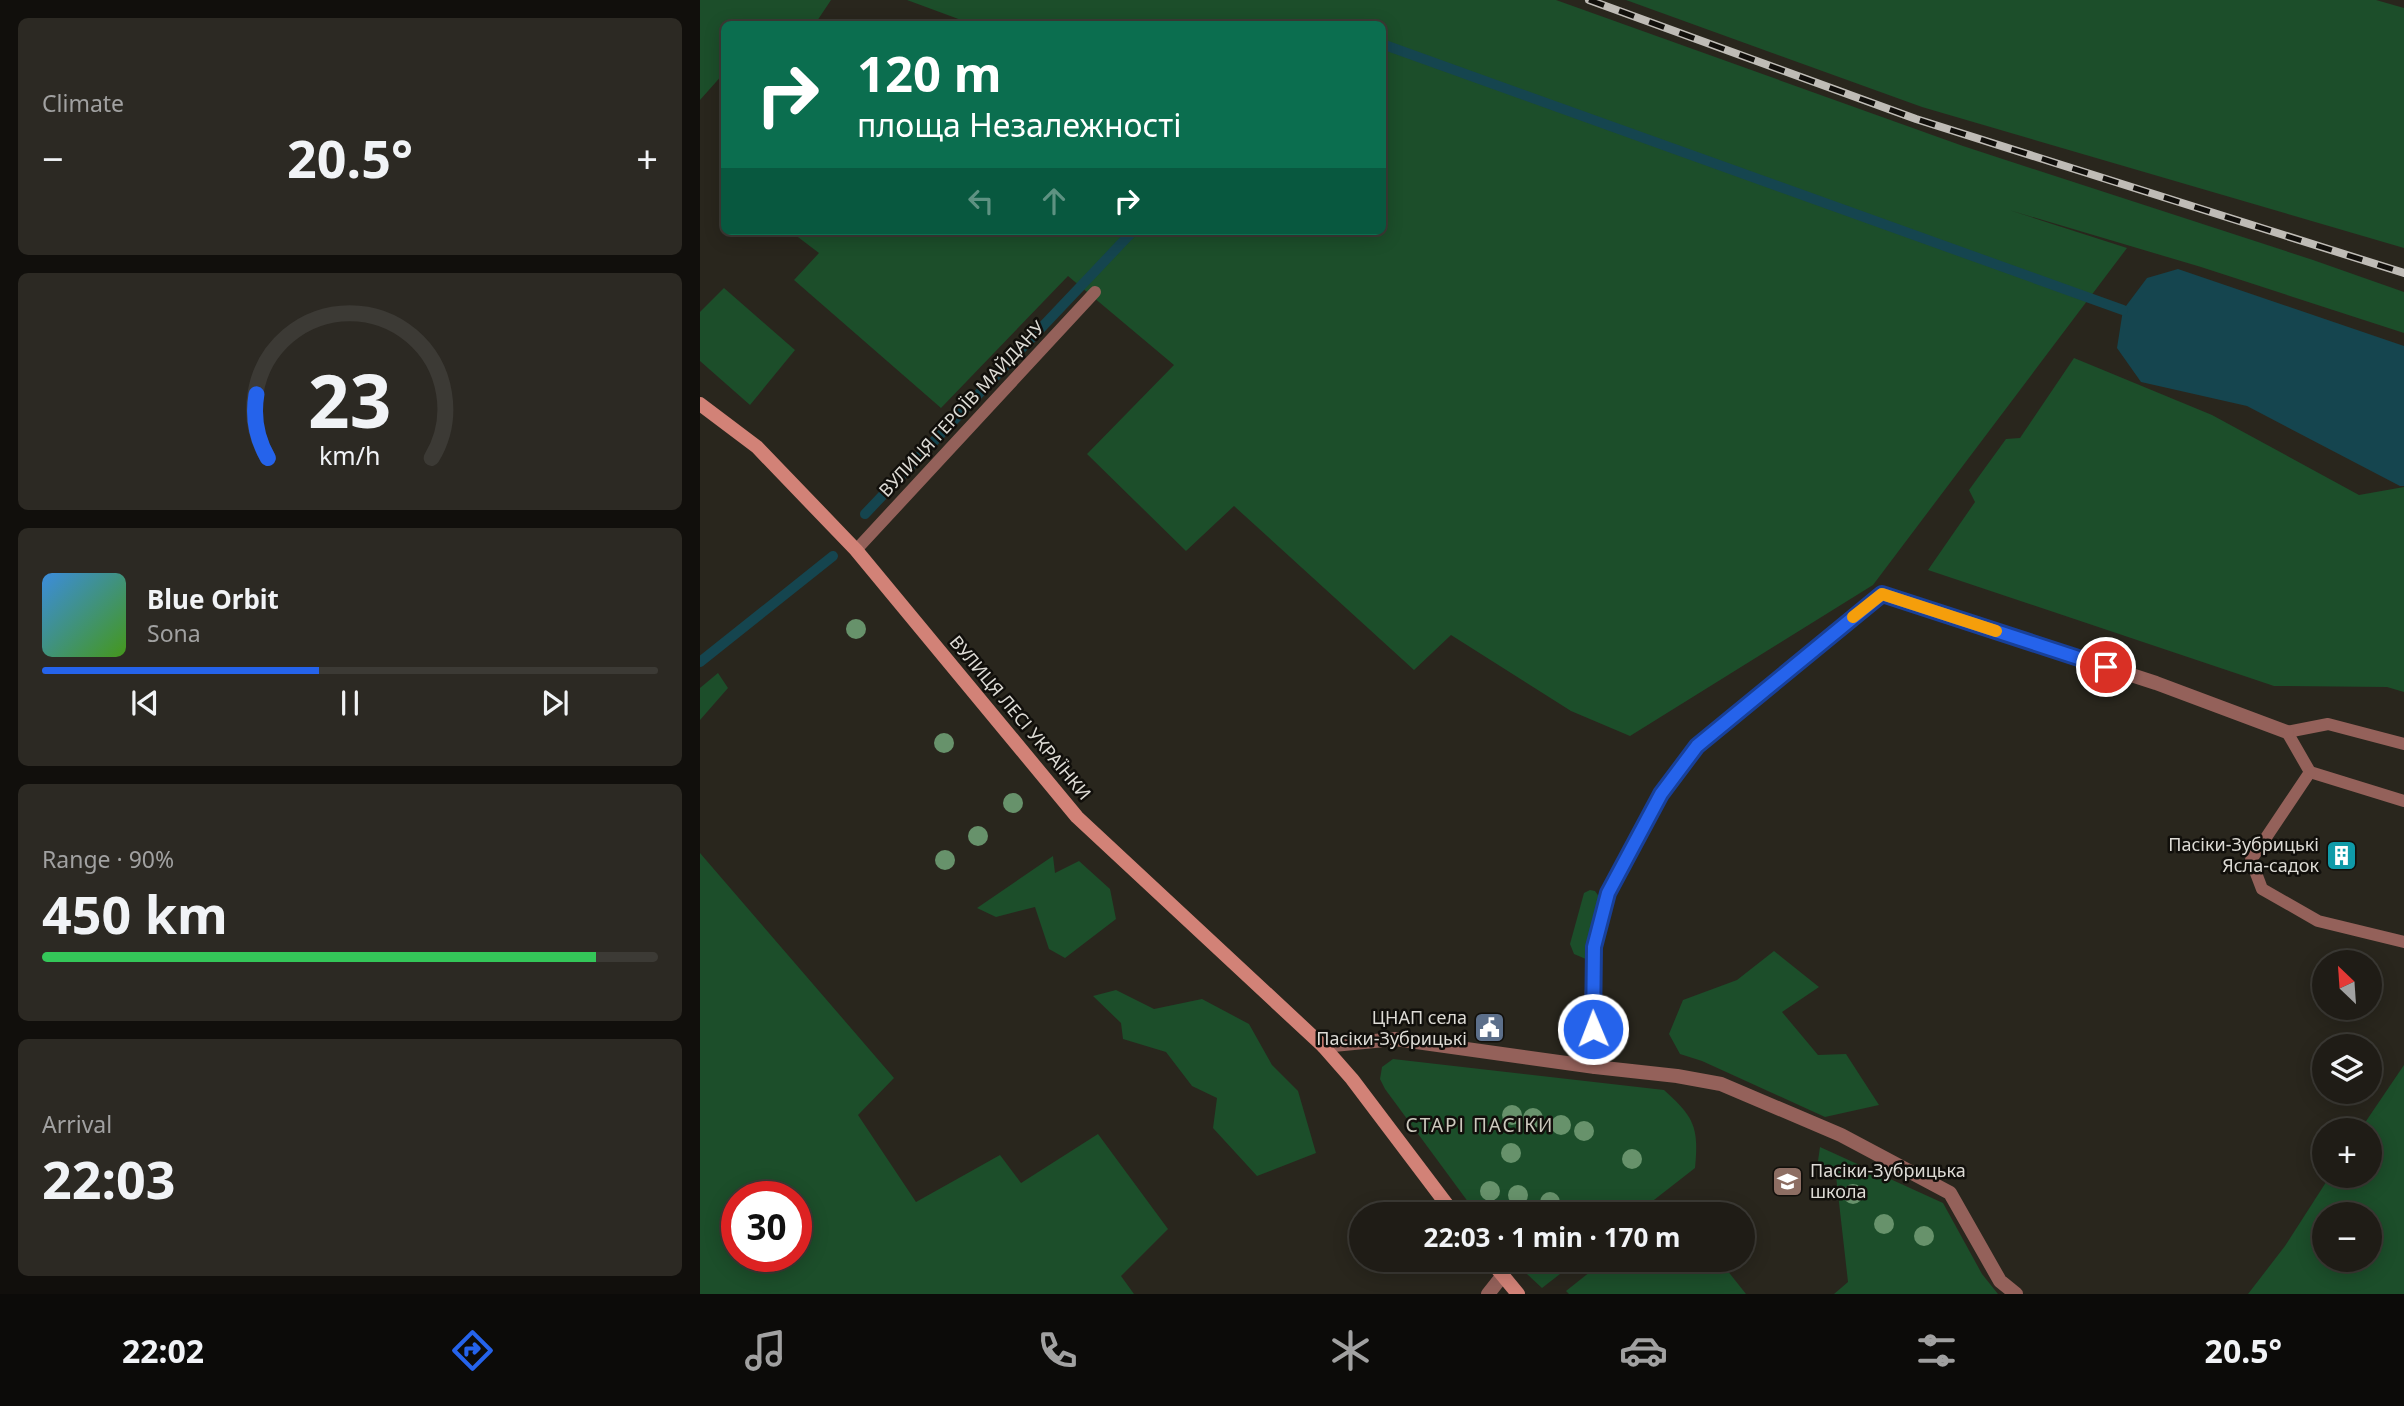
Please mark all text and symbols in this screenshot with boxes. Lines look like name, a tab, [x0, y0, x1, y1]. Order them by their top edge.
text: 120 m	[857, 40, 1002, 106]
icon: right	[742, 49, 833, 140]
text: Climate	[42, 87, 124, 119]
text: площа Незалежності	[857, 103, 1181, 146]
text: 20.5°	[287, 122, 413, 193]
text: −	[42, 132, 64, 184]
text: +	[636, 132, 658, 184]
icon: left	[962, 182, 1000, 220]
icon: ahead	[1035, 182, 1073, 220]
icon: right	[1108, 182, 1146, 220]
street label: ВУЛИЦЯ ГЕРОЇВ МАЙДАНУ	[873, 314, 1050, 502]
text: 23	[308, 350, 392, 449]
text: km/h	[319, 438, 381, 472]
text: Blue Orbit	[147, 581, 279, 617]
text: Sona	[147, 617, 201, 649]
street label: ВУЛИЦЯ ЛЕСІ УКРАЇНКИ	[945, 630, 1097, 805]
pin	[2076, 637, 2136, 697]
icon: arrive	[2087, 648, 2125, 686]
icon: previous	[126, 684, 164, 722]
icon: pause	[331, 684, 369, 722]
icon: next	[536, 684, 574, 722]
place label: Пасіки-Зубрицькі Ясла-садок	[2168, 832, 2319, 877]
building icon: Пасіки-Зубрицькі Ясла-садок	[2325, 838, 2359, 872]
text: Range · 90%	[42, 843, 174, 875]
text: 450 km	[42, 878, 228, 949]
north arrow	[2312, 950, 2382, 1020]
map controls	[2312, 950, 2382, 1272]
position arrow	[1556, 992, 1630, 1066]
place label: ЦНАП села Пасіки-Зубрицькі	[1316, 1005, 1467, 1050]
public building icon: ЦНАП села Пасіки-Зубрицькі	[1473, 1011, 1507, 1045]
button: layers	[2312, 1034, 2382, 1104]
text: Arrival	[42, 1108, 112, 1140]
district label: СТАРІ ПАСІКИ	[1406, 1112, 1554, 1138]
button: +	[2312, 1118, 2382, 1188]
text: 22:03	[42, 1143, 176, 1214]
place label: Пасіки-Зубрицька школа	[1810, 1158, 1966, 1203]
school or university icon: Пасіки-Зубрицька школа	[1770, 1164, 1804, 1198]
speed limit sign: 30	[721, 1181, 812, 1272]
button: −	[2312, 1202, 2382, 1272]
text: 22:03 · 1 min · 170 m	[1424, 1219, 1680, 1255]
icon: directions	[448, 1326, 497, 1375]
icon: music	[741, 1326, 790, 1375]
icon: phone	[1033, 1326, 1082, 1375]
icon: climate	[1326, 1326, 1375, 1375]
icon: car	[1619, 1326, 1668, 1375]
icon: filters	[1912, 1326, 1961, 1375]
text: 22:02	[122, 1329, 204, 1372]
text: 20.5°	[2205, 1329, 2282, 1372]

